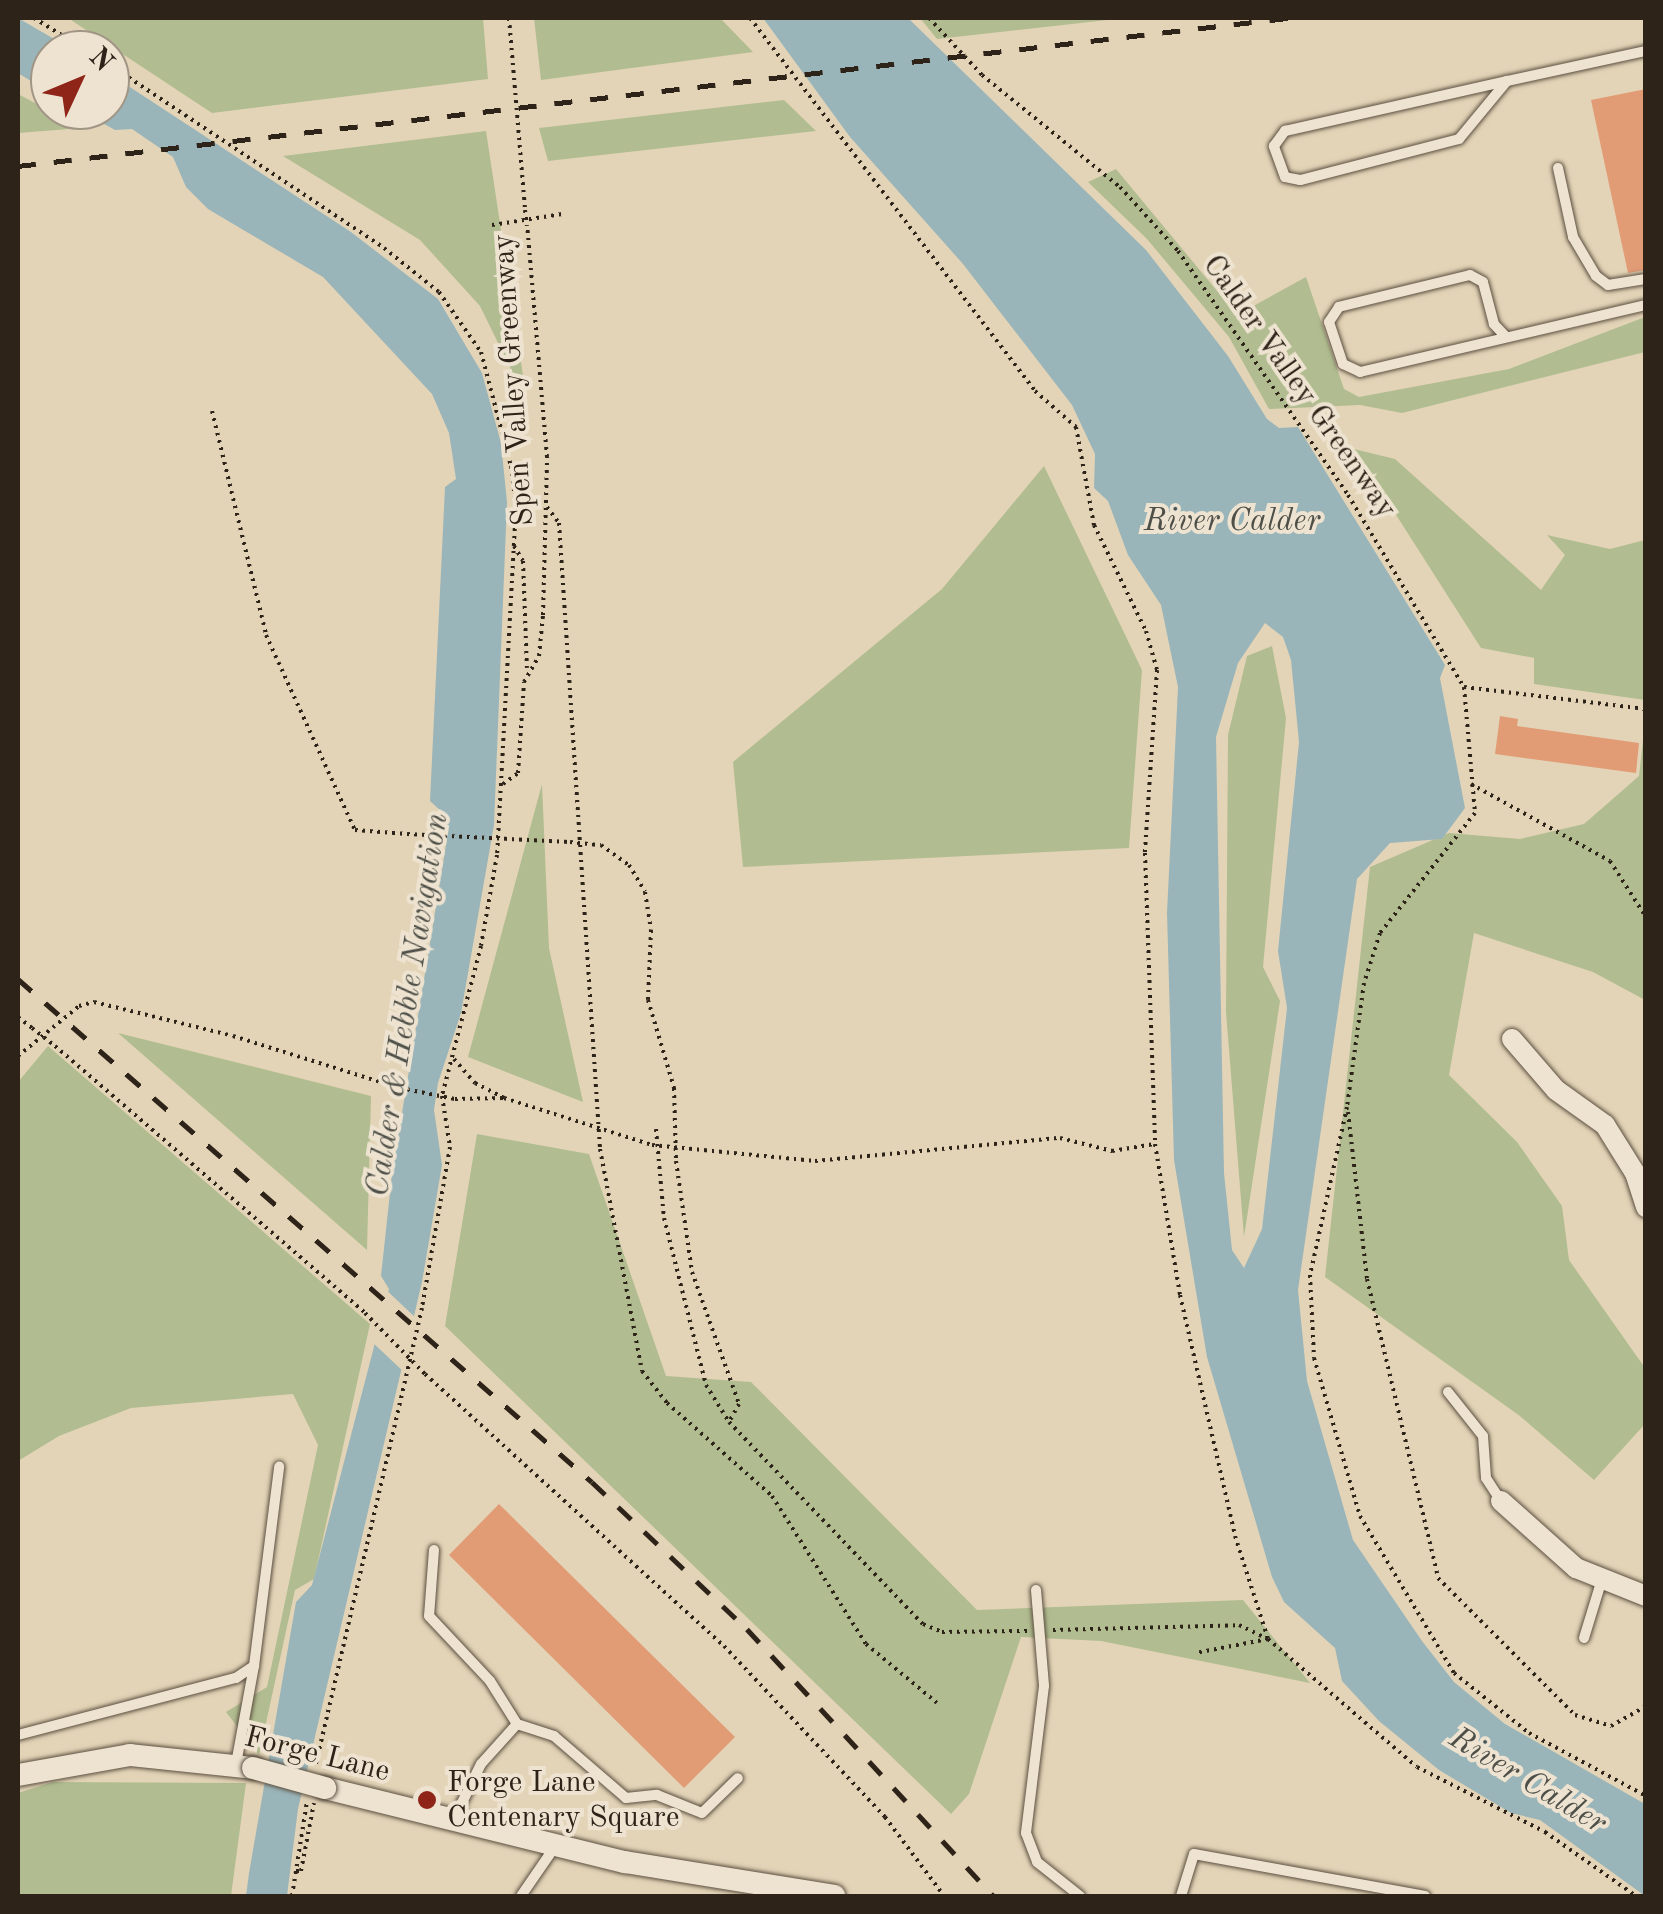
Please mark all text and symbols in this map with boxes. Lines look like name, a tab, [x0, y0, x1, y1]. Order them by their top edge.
north arrow	[30, 30, 130, 130]
text: N	[83, 43, 118, 78]
street label: Spen Valley Greenway	[486, 233, 542, 527]
street label: Calder Valley Greenway	[1194, 248, 1404, 526]
water label: River Calder	[1144, 503, 1320, 541]
water label: Calder & Hebble Navigation	[360, 810, 458, 1200]
street label: Forge Lane	[241, 1720, 393, 1790]
water label: River Calder	[1442, 1720, 1612, 1844]
place label: Forge Lane Centenary Square	[447, 1765, 680, 1836]
marker: Forge Lane Centenary Square	[416, 1789, 438, 1811]

